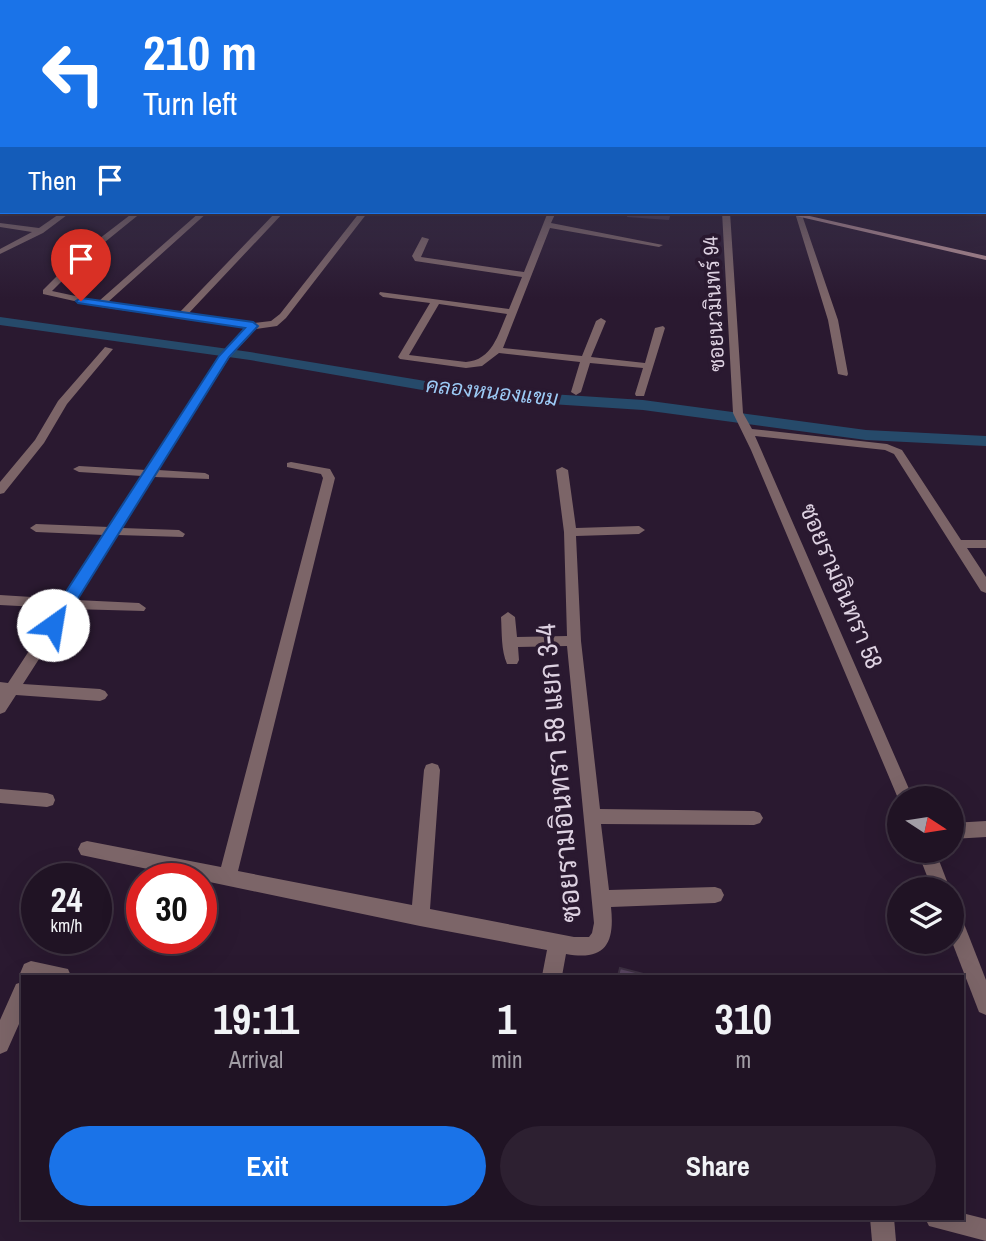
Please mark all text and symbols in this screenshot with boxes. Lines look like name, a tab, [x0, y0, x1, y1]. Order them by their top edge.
text: 210 m	[143, 19, 257, 85]
icon: left	[28, 28, 119, 119]
text: Turn left	[143, 82, 237, 125]
icon: arrive	[91, 161, 129, 199]
text: Then	[28, 163, 77, 198]
pin	[51, 229, 111, 301]
street label: ซอยนวมินทร์ 94	[695, 235, 732, 372]
icon: arrive	[62, 240, 100, 278]
water label: คลองหนองแขม	[424, 370, 560, 413]
street label: ซอยรามอินทรา 58	[793, 498, 891, 673]
position arrow	[16, 588, 90, 662]
street label: ซอยรามอินทรา 58 แยก 3-4	[526, 622, 590, 924]
north arrow	[887, 786, 964, 863]
map controls	[887, 786, 964, 954]
speed limit sign: 30	[126, 863, 217, 954]
text: 24	[51, 876, 82, 923]
button: layers	[887, 877, 964, 954]
text: km/h	[51, 913, 83, 938]
text: 19:11	[213, 991, 299, 1047]
text: 1	[497, 991, 516, 1047]
text: 310	[715, 991, 772, 1047]
text: Arrival	[229, 1044, 283, 1075]
text: min	[491, 1044, 523, 1075]
text: m	[735, 1044, 751, 1075]
button: Exit	[49, 1126, 486, 1206]
button: Share	[500, 1126, 936, 1206]

